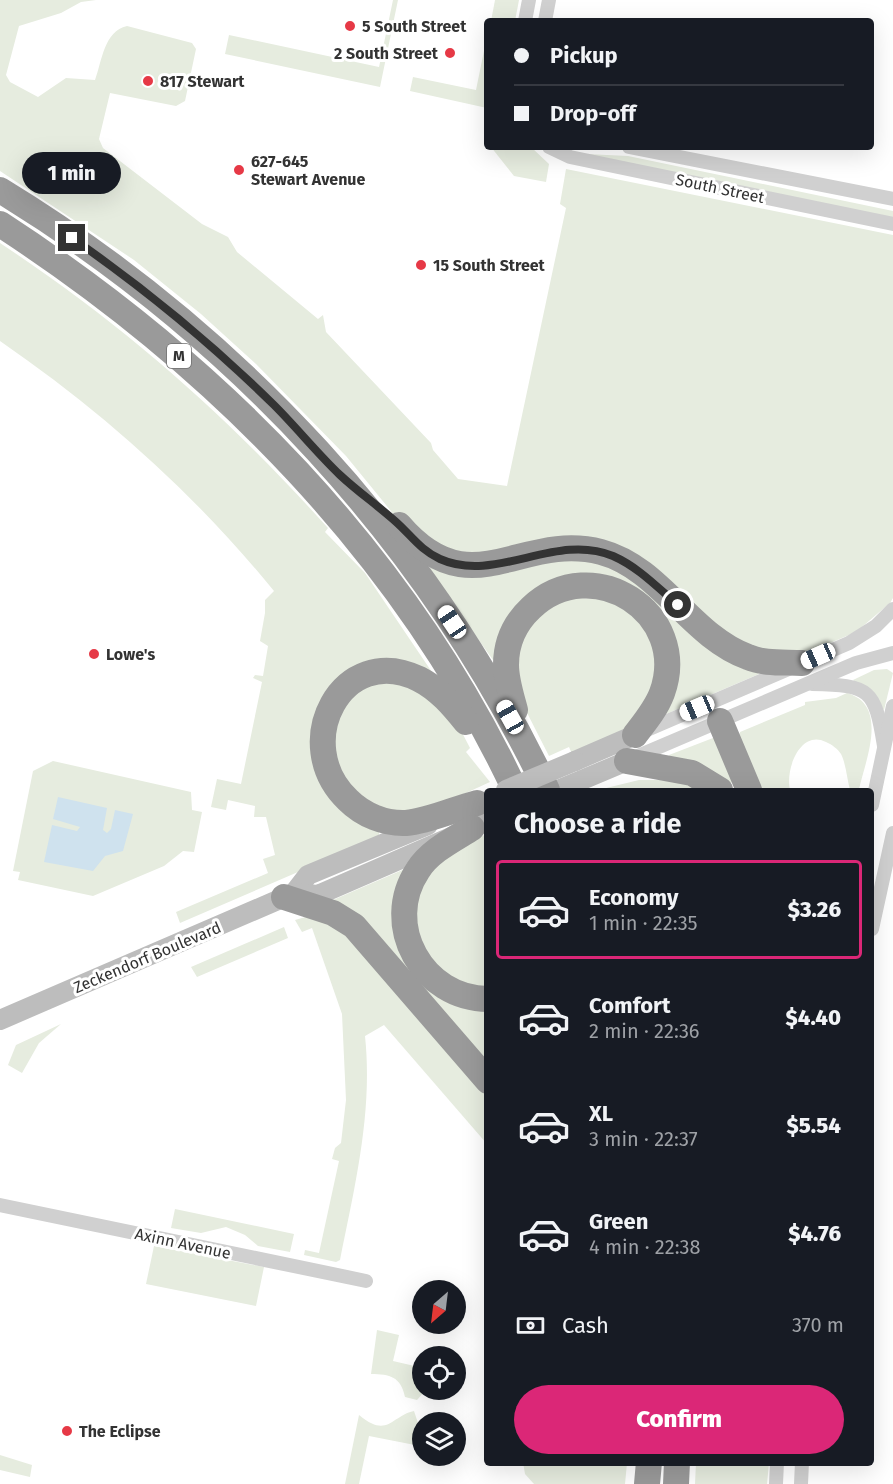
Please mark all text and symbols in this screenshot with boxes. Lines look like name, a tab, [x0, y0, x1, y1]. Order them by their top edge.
place label: 5 South Street	[362, 17, 467, 36]
marker: 5 South Street	[343, 19, 357, 33]
text: Pickup	[550, 42, 618, 69]
place label: 2 South Street	[334, 44, 439, 63]
marker: 2 South Street	[443, 46, 457, 60]
place label: 817 Stewart	[160, 72, 245, 91]
marker: 817 Stewart	[141, 74, 155, 88]
text: Drop-off	[550, 100, 636, 127]
callout: 1 min	[22, 151, 122, 193]
place label: 627-645 Stewart Avenue	[251, 152, 366, 189]
text: 1 min	[48, 161, 95, 185]
marker: 627-645 Stewart Avenue	[232, 163, 246, 177]
street label: South Street	[674, 170, 766, 207]
route end	[58, 224, 85, 251]
place label: 15 South Street	[433, 256, 546, 275]
marker: 15 South Street	[414, 258, 428, 272]
road number: M	[167, 344, 191, 368]
route start	[664, 591, 691, 618]
car	[434, 602, 470, 642]
car	[798, 640, 838, 672]
place label: Lowe's	[106, 645, 155, 664]
marker: Lowe's	[87, 647, 101, 661]
car	[677, 693, 717, 723]
car	[493, 697, 527, 737]
text: Choose a ride	[514, 808, 681, 840]
icon: car	[517, 883, 571, 937]
text: Economy	[589, 884, 678, 911]
text: $3.26	[788, 896, 841, 923]
text: 1 min · 22:35	[589, 911, 698, 935]
street label: Zeckendorf Boulevard	[71, 918, 224, 997]
icon: car	[517, 991, 571, 1045]
text: Comfort	[589, 992, 670, 1019]
text: $4.40	[786, 1004, 841, 1031]
text: 2 min · 22:36	[589, 1019, 700, 1043]
icon: car	[517, 1099, 571, 1153]
text: XL	[589, 1100, 613, 1127]
text: $5.54	[787, 1112, 841, 1139]
text: 3 min · 22:37	[589, 1127, 698, 1151]
icon: car	[517, 1207, 571, 1261]
text: Green	[589, 1208, 648, 1235]
text: $4.76	[788, 1220, 841, 1247]
street label: Axinn Avenue	[133, 1224, 233, 1263]
text: 4 min · 22:38	[589, 1235, 701, 1259]
north arrow	[412, 1280, 466, 1334]
map controls	[412, 1280, 466, 1466]
icon: cash	[514, 1309, 547, 1342]
text: Cash	[562, 1312, 609, 1339]
text: 370 m	[792, 1313, 844, 1337]
button: locate	[412, 1346, 466, 1400]
button: Confirm	[514, 1385, 844, 1454]
button: layers	[412, 1412, 466, 1466]
place label: The Eclipse	[79, 1422, 161, 1441]
marker: The Eclipse	[60, 1424, 74, 1438]

